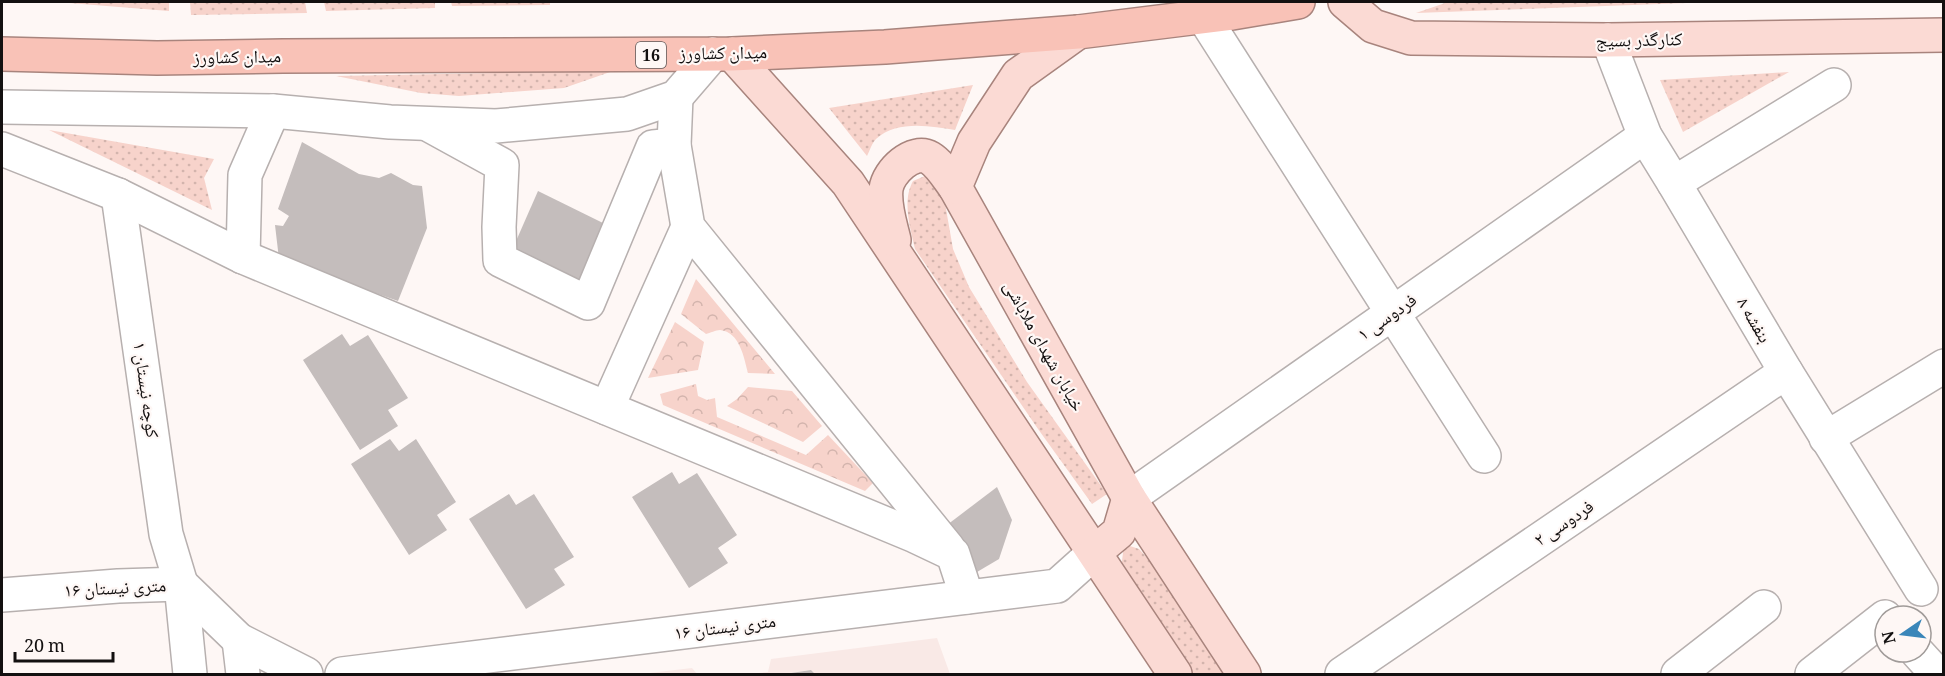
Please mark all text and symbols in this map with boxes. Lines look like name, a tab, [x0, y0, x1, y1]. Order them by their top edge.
street label: کنارگذر بسیج	[1596, 26, 1683, 58]
street label: میدان کشاورز	[678, 39, 767, 71]
road number: 16	[636, 42, 666, 68]
street label: میدان کشاورز	[192, 43, 281, 75]
street label: خیابان شهدای ملاباشی	[994, 276, 1091, 418]
street label: فردوسی ۱	[1352, 287, 1424, 350]
street label: بنفشه ۸	[1727, 292, 1778, 350]
street label: کوچه نیستان ۱	[122, 340, 166, 441]
street label: فردوسی ۲	[1529, 493, 1601, 556]
street label: ۱۶ متری نیستان	[63, 572, 167, 608]
north arrow	[1873, 604, 1933, 664]
street label: ۱۶ متری نیستان	[673, 608, 778, 650]
scale bar	[15, 625, 112, 663]
text: N	[1876, 627, 1905, 646]
text: 20 m	[24, 633, 65, 663]

